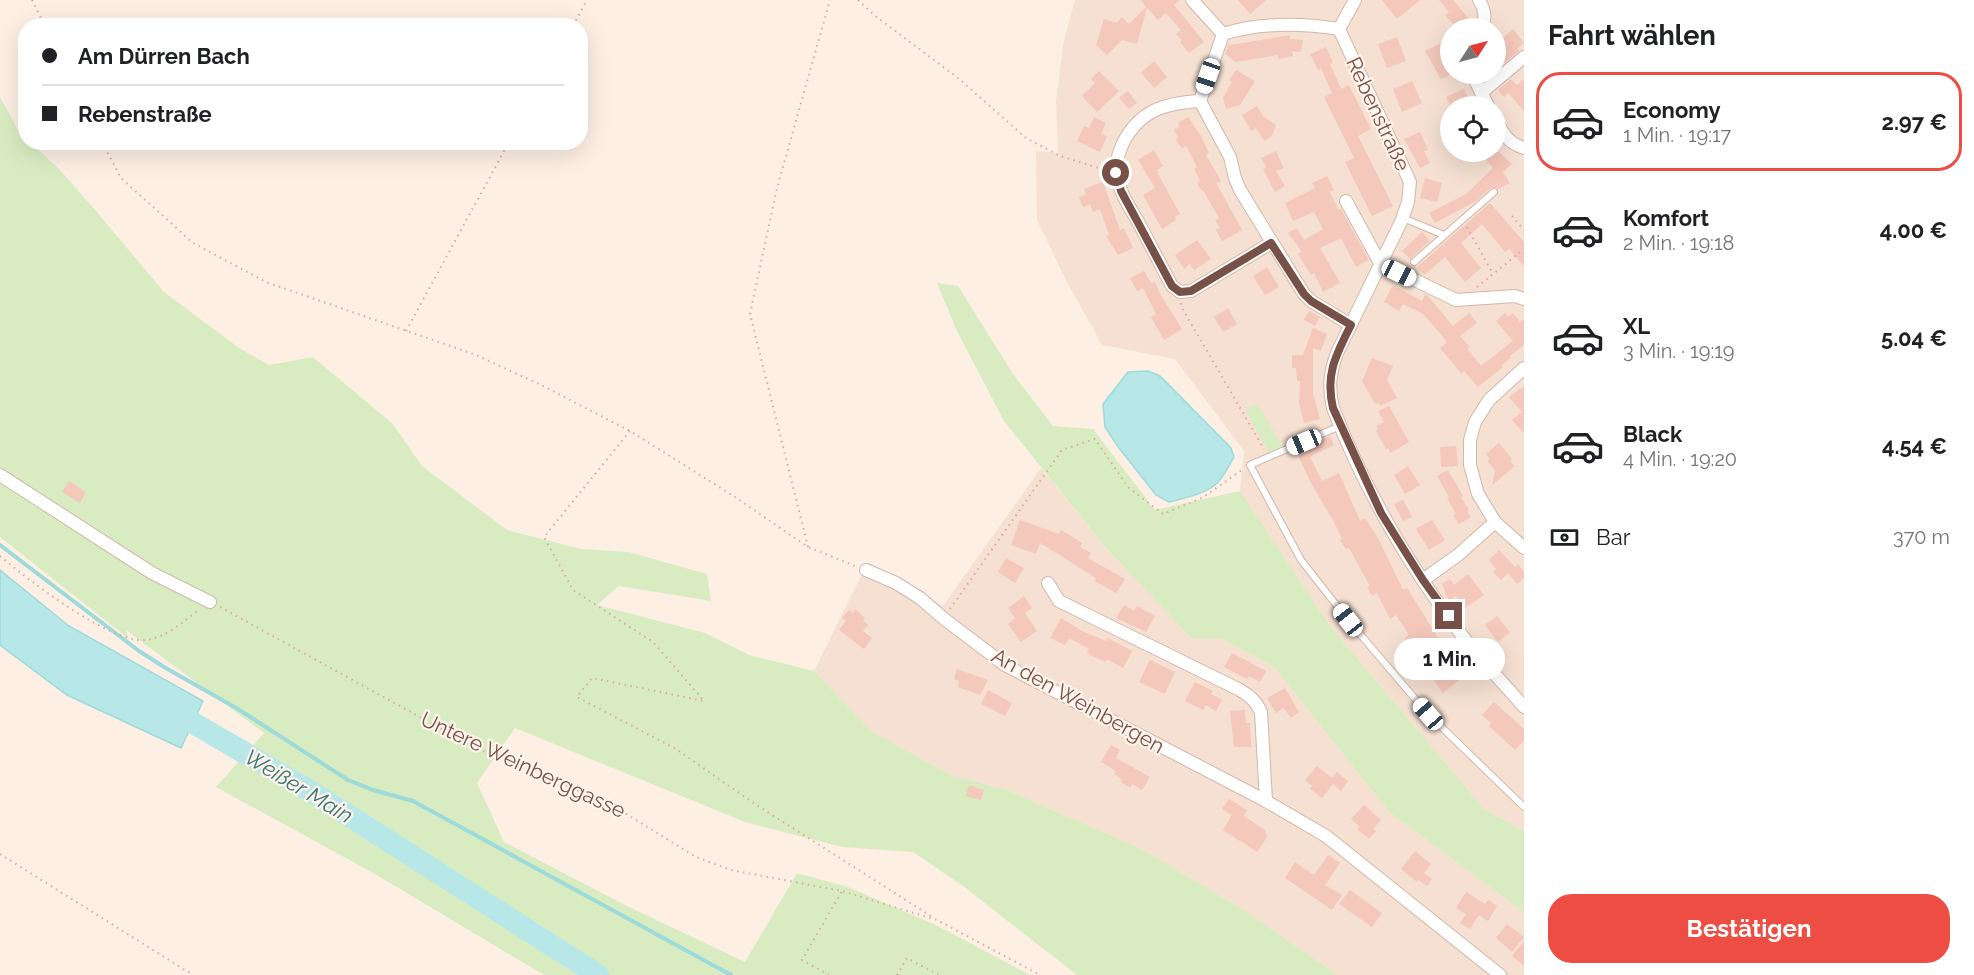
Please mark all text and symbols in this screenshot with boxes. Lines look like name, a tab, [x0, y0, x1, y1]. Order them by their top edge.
north arrow	[1440, 18, 1506, 84]
map controls	[1440, 18, 1506, 162]
text: Fahrt wählen	[1548, 20, 1716, 51]
text: Am Dürren Bach	[78, 43, 250, 69]
street label: Rebenstraße	[1341, 53, 1416, 175]
car	[1194, 56, 1222, 96]
icon: car	[1551, 95, 1605, 149]
button: locate	[1440, 96, 1506, 162]
text: Economy	[1623, 97, 1721, 123]
text: Rebenstraße	[78, 101, 212, 127]
text: 2.97 €	[1882, 109, 1947, 135]
text: 1 Min. · 19:17	[1623, 123, 1731, 147]
route start	[1102, 159, 1129, 186]
icon: car	[1551, 203, 1605, 257]
text: Komfort	[1623, 205, 1709, 231]
text: 4.00 €	[1880, 217, 1947, 243]
text: 2 Min. · 19:18	[1623, 231, 1734, 255]
car	[1379, 257, 1419, 289]
icon: car	[1551, 311, 1605, 365]
text: XL	[1623, 313, 1650, 339]
text: 5.04 €	[1881, 325, 1947, 351]
text: 3 Min. · 19:19	[1623, 339, 1734, 363]
icon: car	[1551, 419, 1605, 473]
text: Black	[1623, 421, 1682, 447]
car	[1284, 427, 1324, 457]
text: 4.54 €	[1882, 433, 1947, 459]
text: 4 Min. · 19:20	[1623, 447, 1737, 471]
icon: cash	[1548, 521, 1581, 554]
text: Bar	[1596, 524, 1630, 550]
text: 370 m	[1893, 525, 1950, 549]
car	[1330, 600, 1366, 640]
route end	[1435, 602, 1462, 629]
callout: 1 Min.	[1394, 637, 1504, 679]
street label: An den Weinbergen	[987, 643, 1169, 758]
text: 1 Min.	[1423, 647, 1476, 671]
car	[1409, 695, 1447, 733]
street label: Untere Weinberggasse	[417, 706, 630, 823]
water label: Weißer Main	[240, 744, 358, 828]
button: Bestätigen	[1548, 894, 1950, 963]

